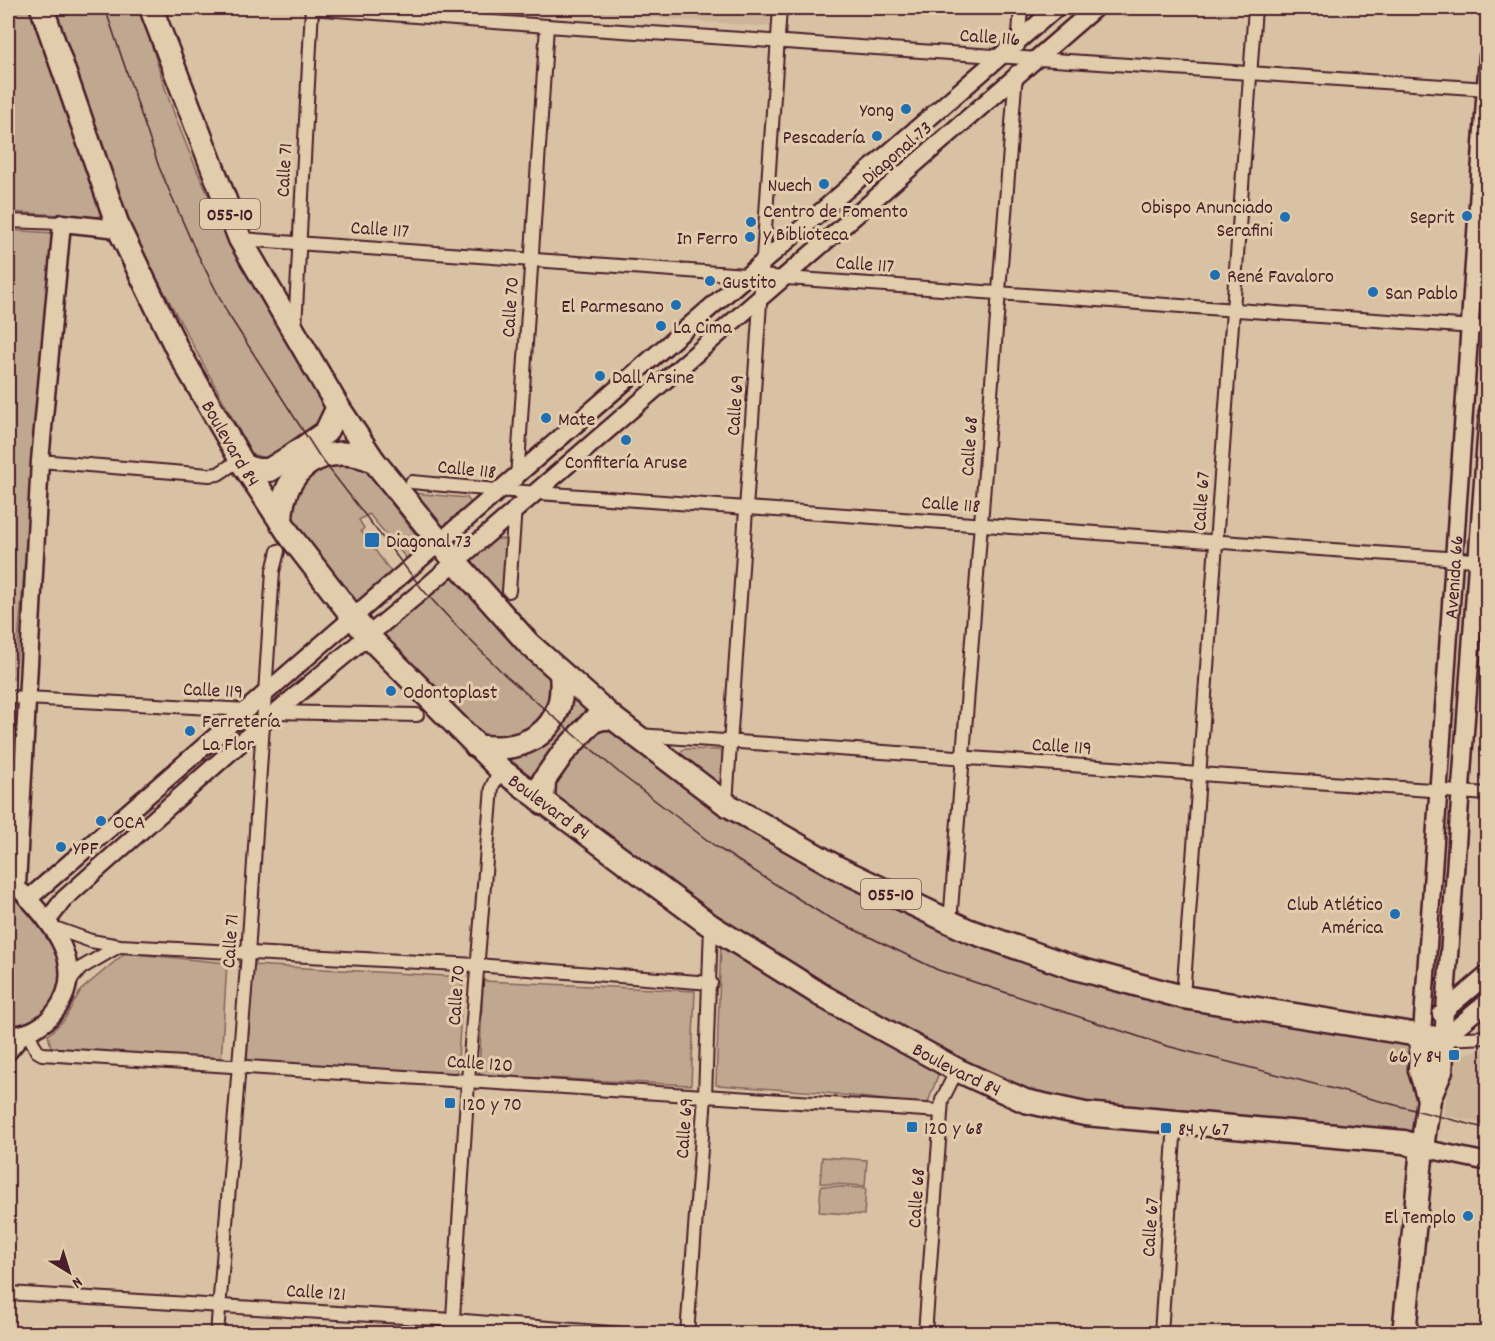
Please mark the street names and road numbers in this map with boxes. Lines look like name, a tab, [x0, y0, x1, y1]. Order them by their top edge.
street label: Calle 116	[959, 23, 1021, 55]
street label: Diagonal 73	[857, 116, 939, 193]
street label: Calle 71	[271, 142, 301, 198]
road number: 055-10	[200, 199, 260, 229]
street label: Calle 117	[350, 215, 410, 247]
street label: Calle 117	[835, 250, 895, 282]
street label: Calle 70	[496, 276, 528, 338]
street label: Calle 69	[721, 374, 753, 437]
street label: Boulevard 84	[192, 396, 265, 493]
street label: Calle 68	[955, 415, 987, 477]
street label: Calle 118	[436, 454, 497, 488]
street label: Calle 67	[1187, 470, 1219, 532]
street label: Calle 118	[920, 490, 981, 522]
street label: Avenida 66	[1439, 534, 1473, 620]
street label: Calle 119	[182, 676, 244, 708]
street label: Calle 119	[1031, 732, 1093, 764]
street label: Boulevard 84	[501, 768, 595, 848]
road number: 055-10	[861, 879, 921, 909]
street label: Calle 71	[216, 913, 248, 969]
street label: Calle 70	[442, 964, 474, 1026]
street label: Boulevard 84	[906, 1037, 1005, 1105]
street label: Calle 120	[446, 1049, 514, 1081]
street label: Calle 69	[670, 1097, 702, 1160]
street label: Calle 68	[902, 1167, 934, 1229]
street label: Calle 67	[1136, 1196, 1168, 1258]
street label: Calle 121	[285, 1278, 347, 1310]

